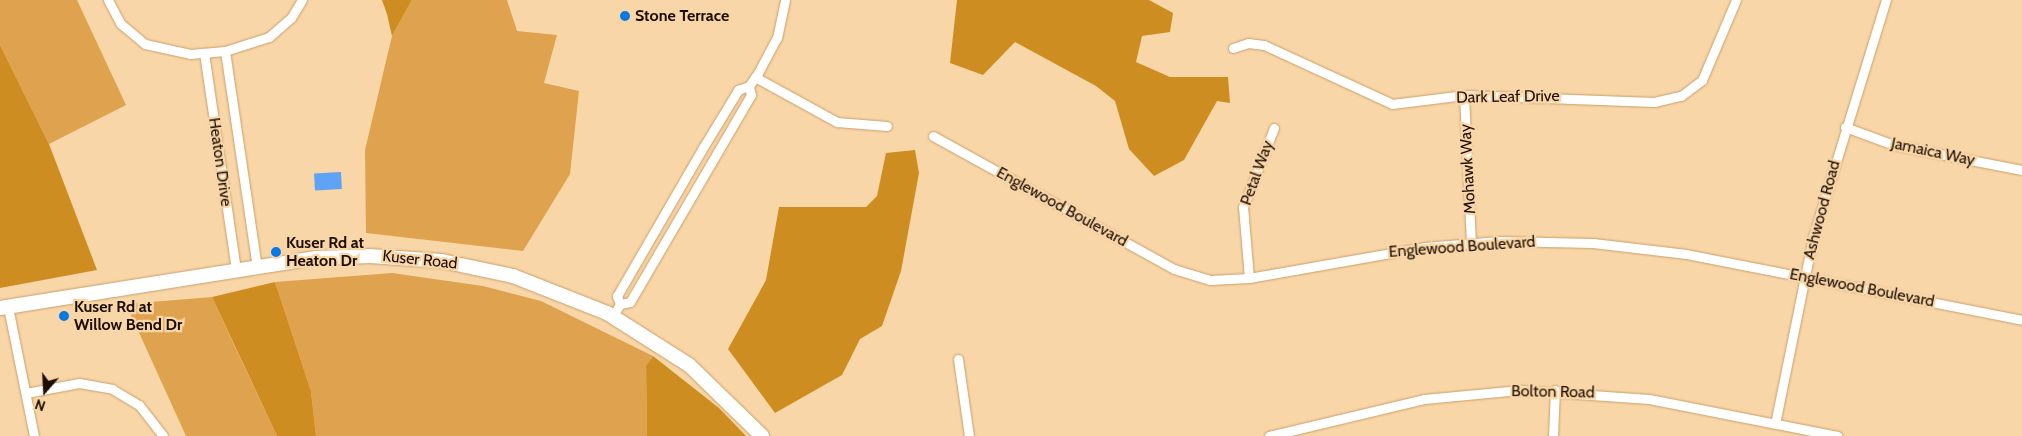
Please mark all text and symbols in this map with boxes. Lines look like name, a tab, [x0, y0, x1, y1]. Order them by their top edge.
place label: Stone Terrace	[635, 6, 729, 26]
marker: Stone Terrace	[619, 10, 631, 22]
street label: Dark Leaf Drive	[1456, 86, 1560, 108]
street label: Heaton Drive	[204, 116, 236, 208]
street label: Mohawk Way	[1456, 124, 1480, 214]
street label: Jamaica Way	[1889, 134, 1977, 170]
street label: Petal Way	[1236, 138, 1278, 208]
street label: Ashwood Road	[1800, 159, 1844, 261]
street label: Englewood Boulevard	[993, 163, 1131, 251]
street label: Englewood Boulevard	[1388, 232, 1536, 262]
place label: Kuser Rd at Heaton Dr	[286, 233, 364, 271]
marker: Kuser Rd at Heaton Dr	[270, 246, 282, 258]
street label: Kuser Road	[382, 247, 458, 273]
street label: Englewood Boulevard	[1788, 265, 1936, 311]
place label: Kuser Rd at Willow Bend Dr	[74, 297, 182, 335]
marker: Kuser Rd at Willow Bend Dr	[58, 310, 70, 322]
north arrow	[20, 366, 70, 416]
street label: Bolton Road	[1511, 382, 1595, 402]
text: N	[33, 395, 48, 415]

